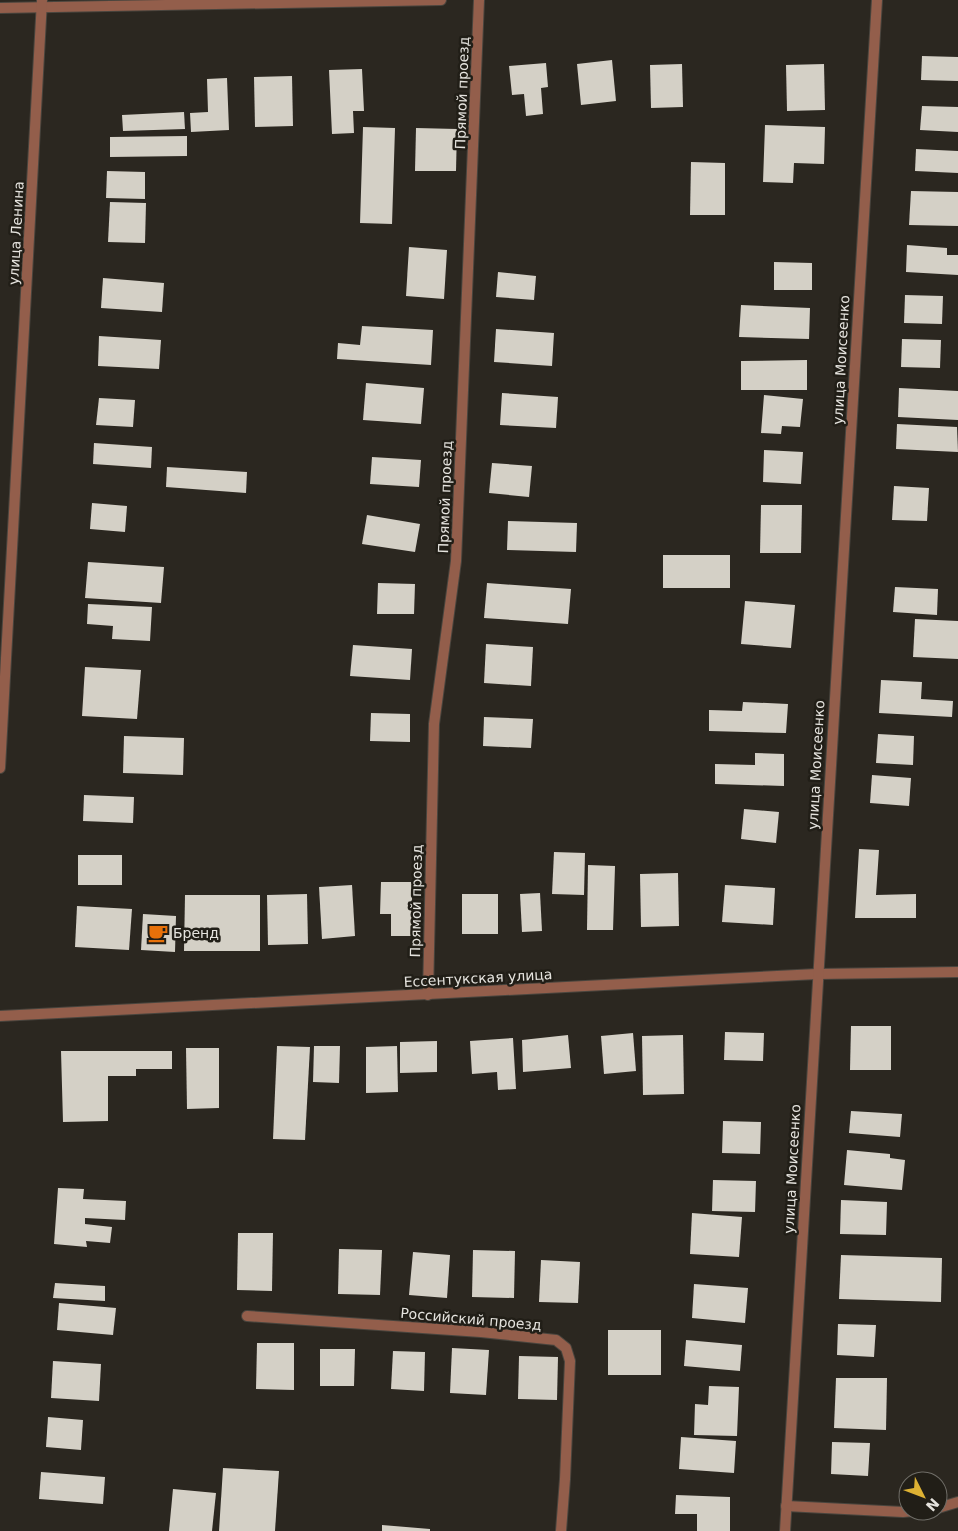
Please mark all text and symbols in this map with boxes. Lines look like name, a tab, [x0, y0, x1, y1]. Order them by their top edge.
street label: Прямой проезд	[452, 36, 472, 150]
street label: улица Ленина	[5, 181, 27, 285]
street label: улица Моисеенко	[830, 295, 852, 425]
street label: Прямой проезд	[435, 440, 455, 554]
street label: улица Моисеенко	[805, 700, 827, 830]
street label: Прямой проезд	[407, 844, 425, 958]
cafe icon: Бренд	[147, 922, 169, 944]
place label: Бренд	[173, 925, 219, 941]
street label: Ессентукская улица	[403, 966, 553, 990]
street label: улица Моисеенко	[781, 1104, 803, 1234]
street label: Российский проезд	[400, 1305, 542, 1333]
north arrow	[898, 1471, 948, 1521]
text: N	[923, 1495, 943, 1514]

